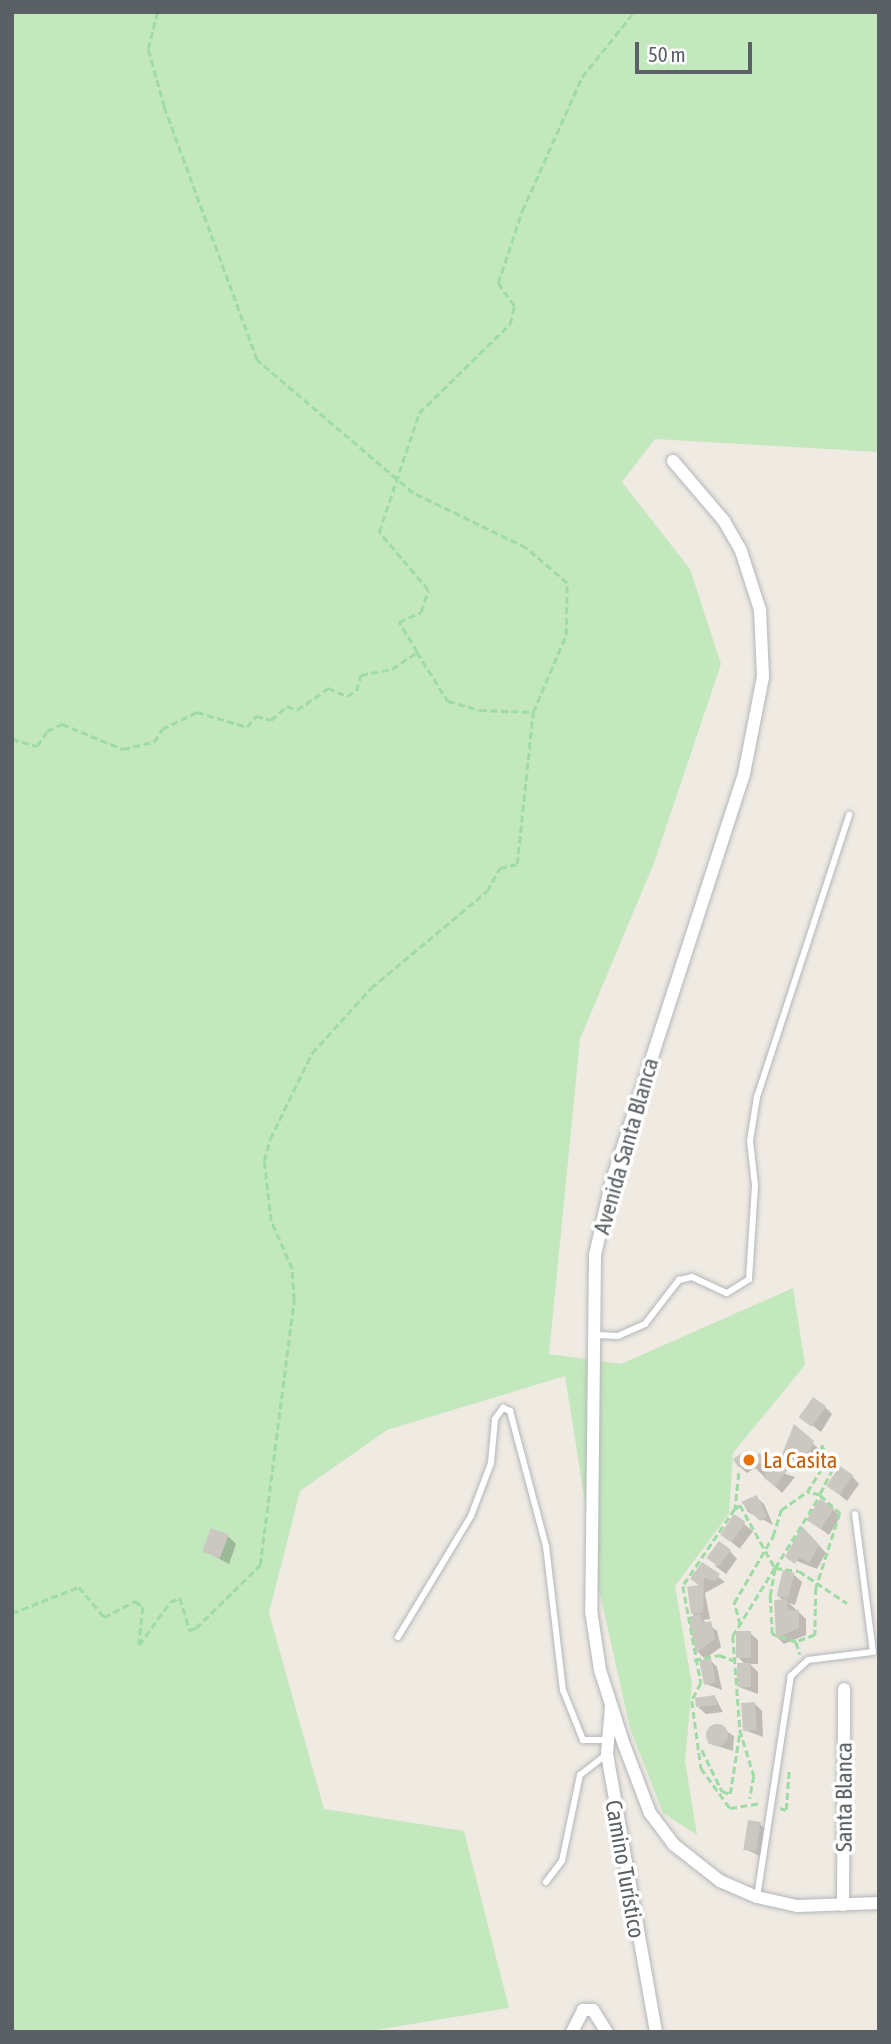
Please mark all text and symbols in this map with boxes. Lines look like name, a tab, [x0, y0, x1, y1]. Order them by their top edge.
scale bar	[639, 28, 756, 72]
text: 50 m	[648, 42, 686, 66]
street label: Avenida Santa Blanca	[588, 1055, 664, 1237]
place label: La Casita	[763, 1446, 838, 1474]
marker: La Casita	[741, 1452, 757, 1468]
street label: Santa Blanca	[830, 1742, 858, 1852]
street label: Camino Turístico	[599, 1798, 651, 1940]

